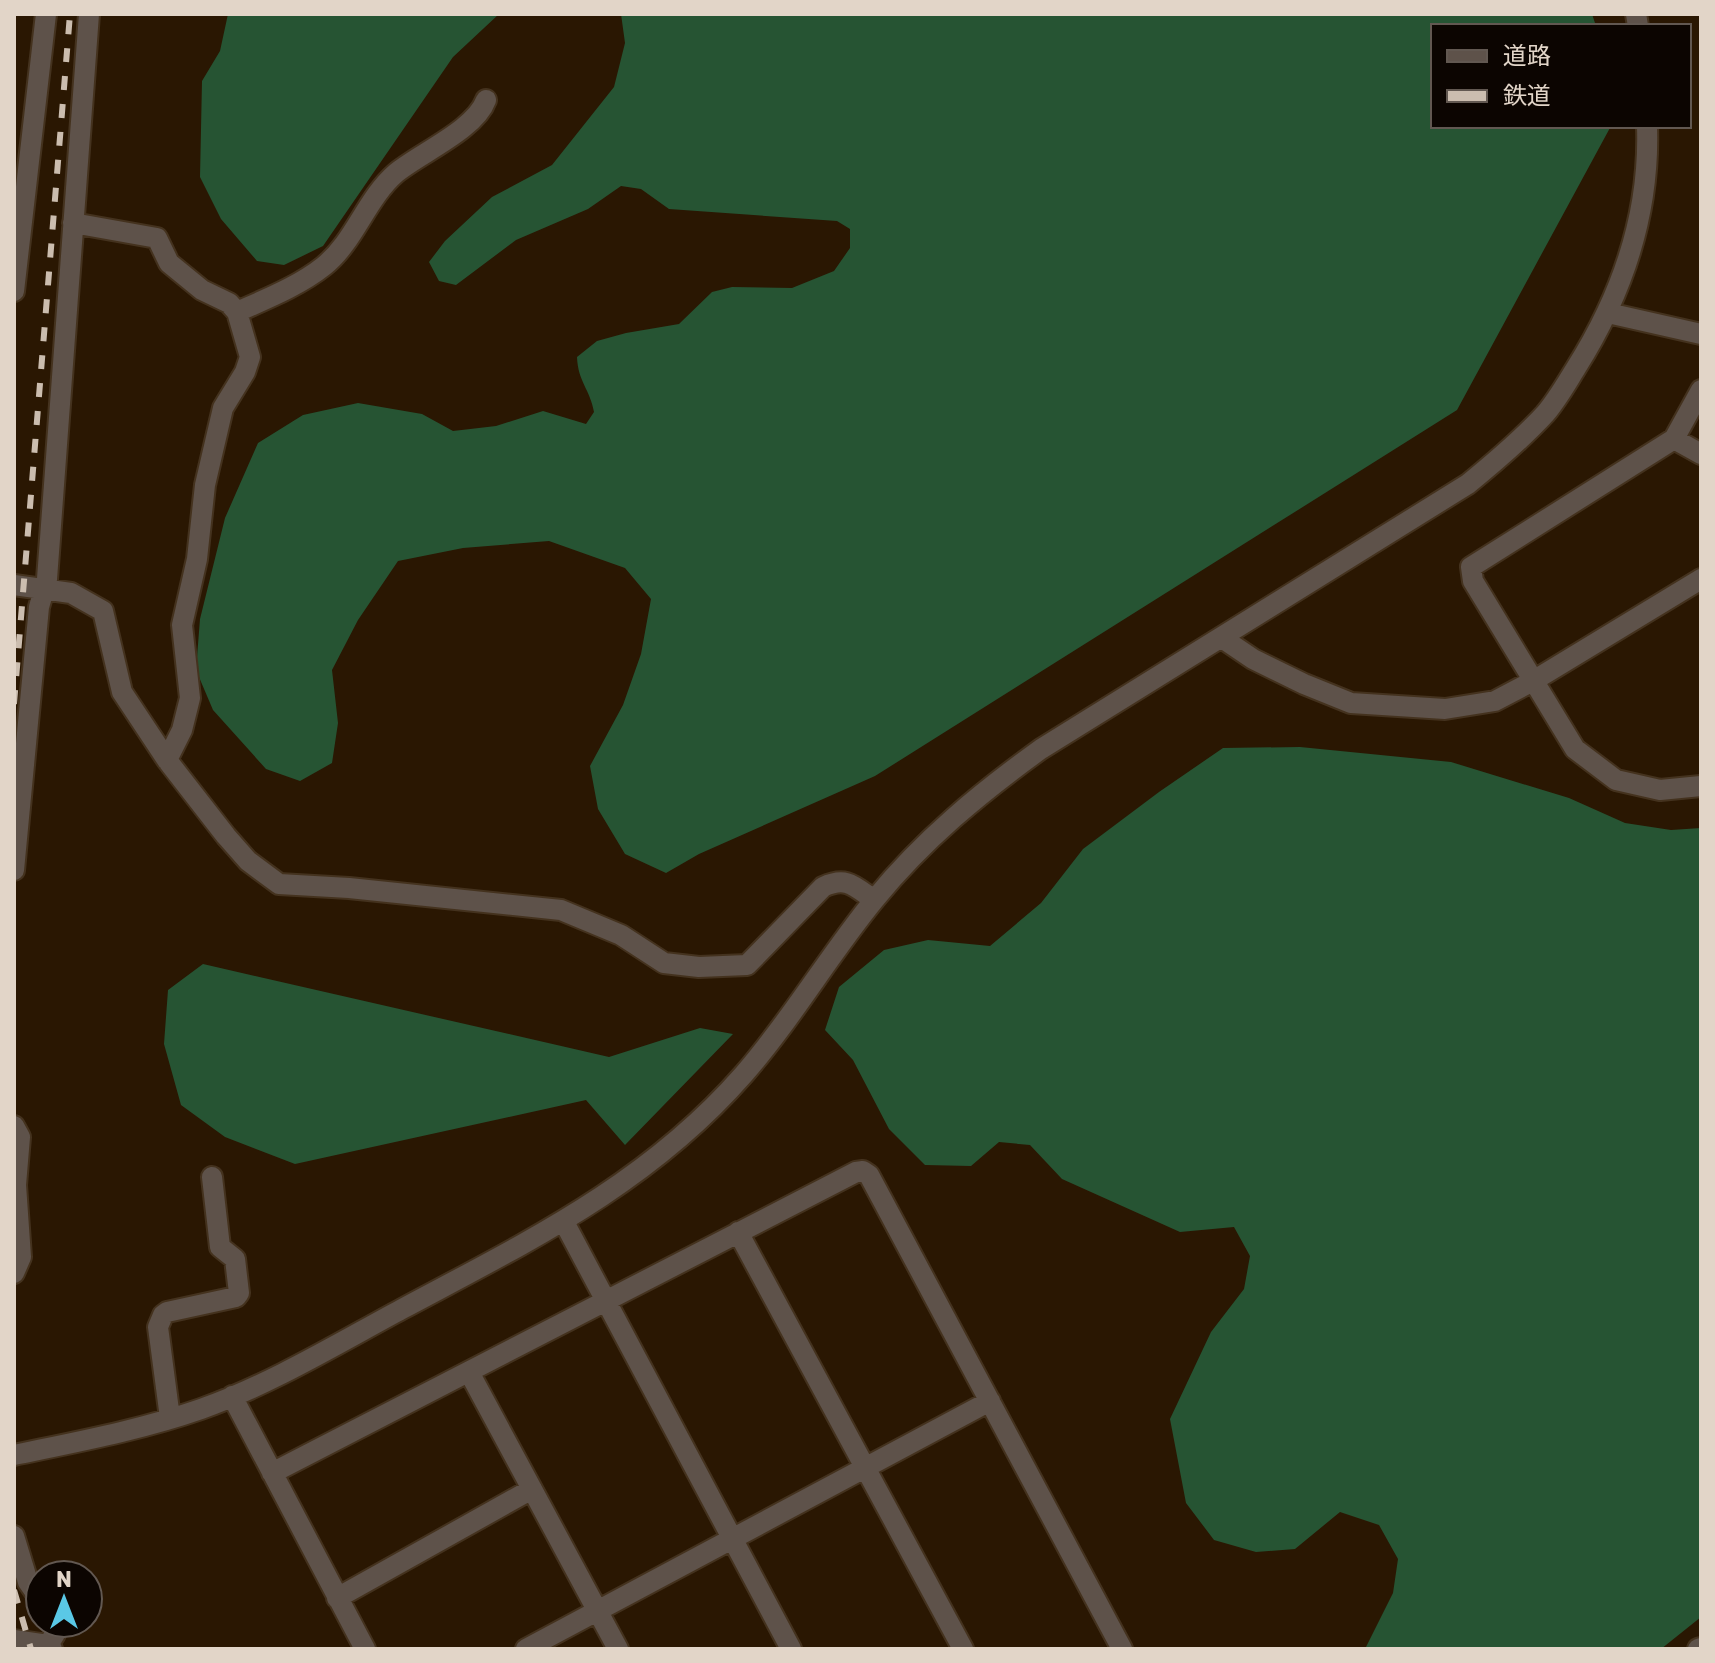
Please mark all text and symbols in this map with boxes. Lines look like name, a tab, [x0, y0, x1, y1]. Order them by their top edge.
legend	[1431, 24, 1691, 128]
text: 道路	[1503, 42, 1551, 70]
text: 鉄道	[1503, 82, 1551, 110]
north arrow	[24, 1559, 104, 1639]
text: N	[56, 1566, 72, 1593]

